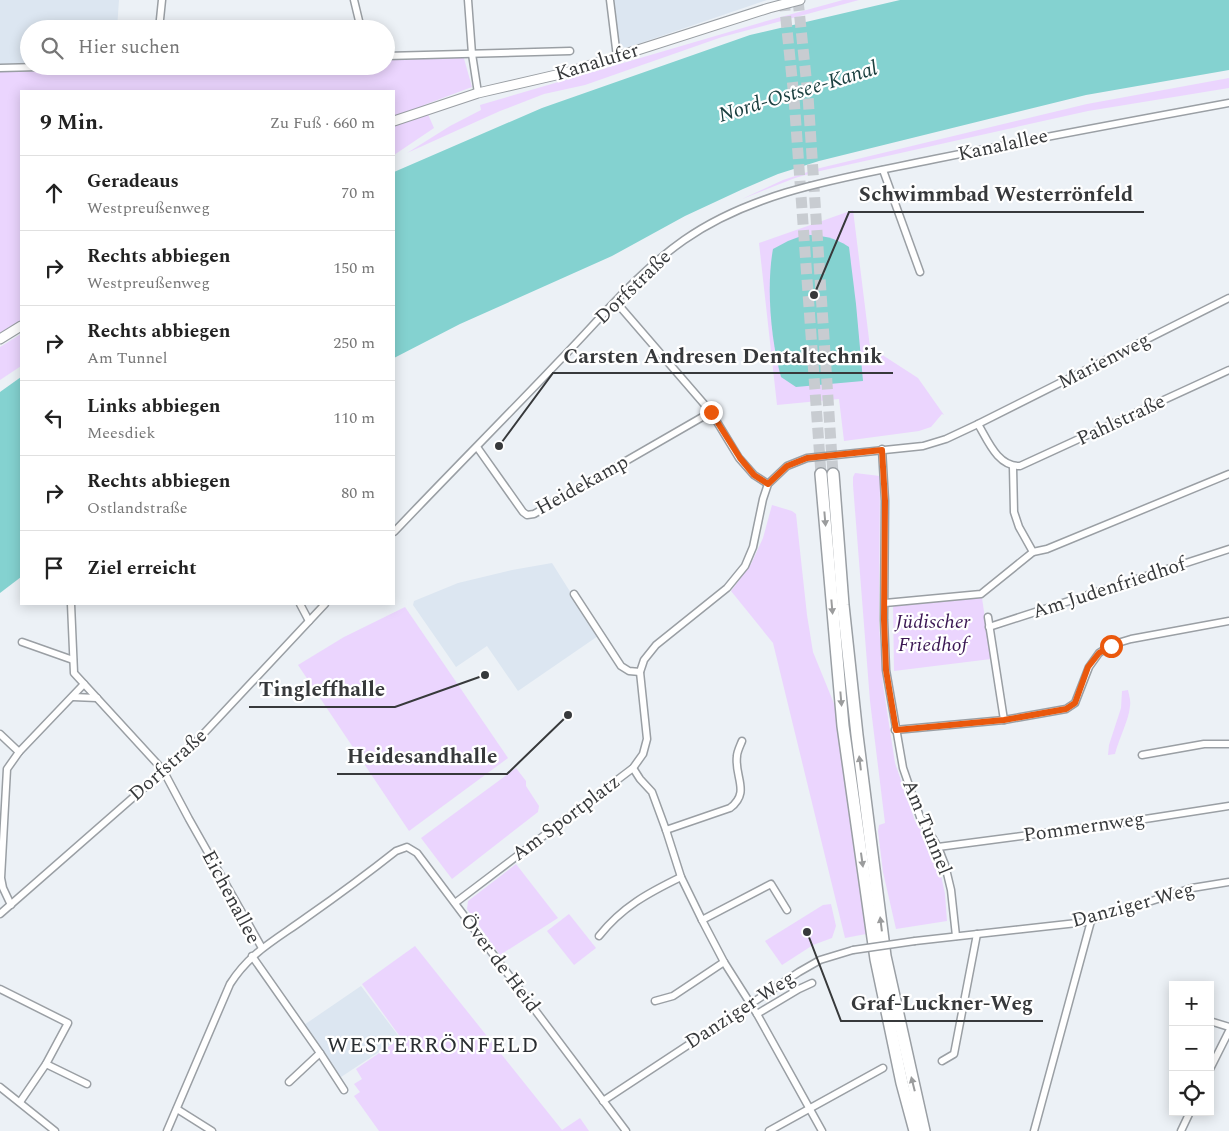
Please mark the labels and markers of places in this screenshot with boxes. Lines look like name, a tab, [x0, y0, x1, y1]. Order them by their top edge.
callout: Schwimmbad Westerrönfeld	[849, 176, 1144, 212]
callout: Carsten Andresen Dentaltechnik	[553, 337, 893, 373]
callout: Tingleffhalle	[249, 671, 395, 707]
callout: Heidesandhalle	[337, 738, 507, 774]
callout: Graf-Luckner-Weg	[841, 985, 1043, 1021]

